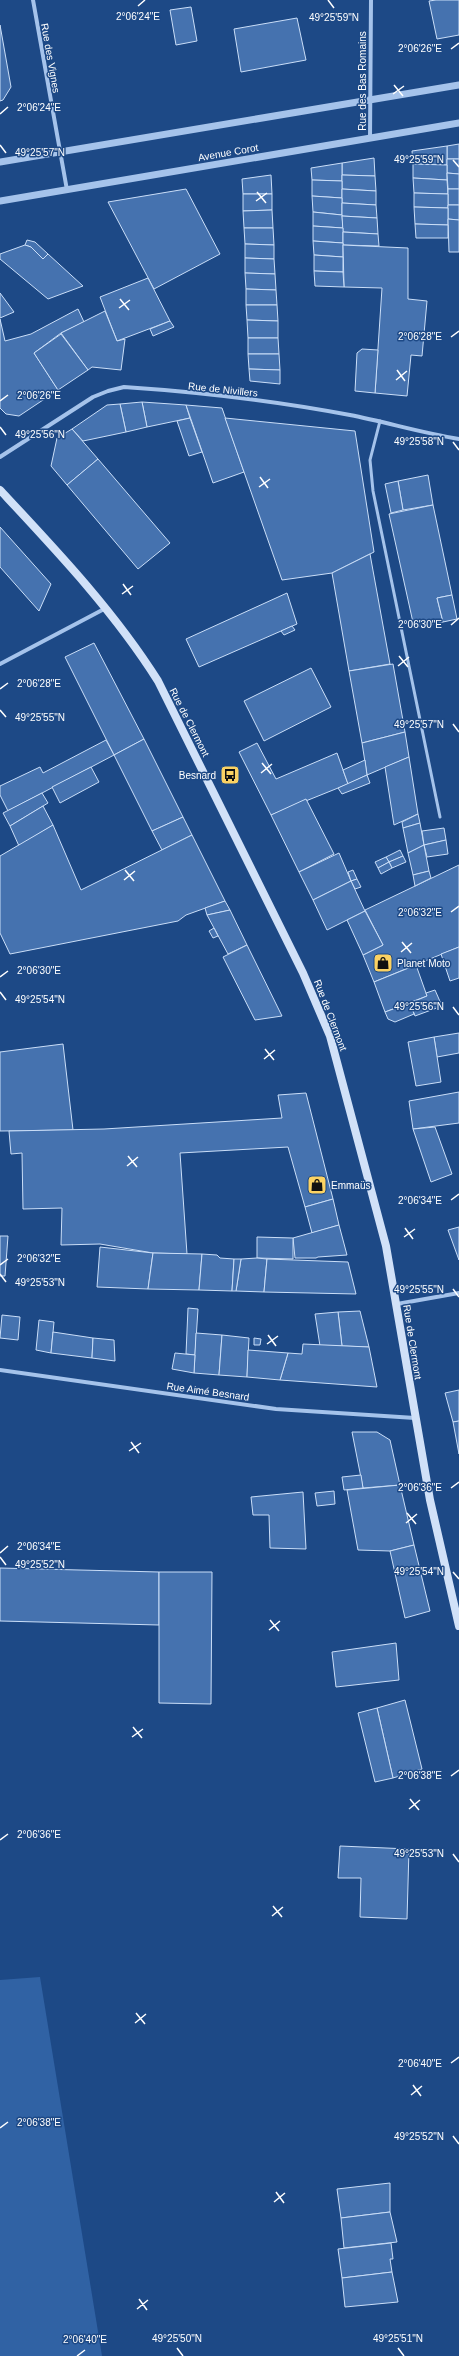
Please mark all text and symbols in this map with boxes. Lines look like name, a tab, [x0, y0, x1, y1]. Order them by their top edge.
text: 2°06'24"E	[116, 11, 160, 22]
text: 49°25'59"N	[309, 12, 359, 23]
street label: Rue des Vignes	[39, 22, 62, 94]
street label: Rue des Bas Romains	[357, 31, 368, 131]
text: 2°06'26"E	[398, 43, 442, 54]
text: 2°06'24"E	[17, 102, 61, 113]
street label: Avenue Corot	[197, 142, 259, 163]
text: 49°25'57"N	[15, 147, 65, 158]
text: 49°25'59"N	[394, 154, 444, 165]
text: 2°06'28"E	[398, 331, 442, 342]
street label: Rue de Nivillers	[188, 380, 258, 399]
text: 2°06'26"E	[17, 390, 61, 401]
text: 49°25'56"N	[15, 429, 65, 440]
text: 49°25'58"N	[394, 436, 444, 447]
text: 2°06'30"E	[398, 619, 442, 630]
text: 2°06'28"E	[17, 678, 61, 689]
street label: Rue de Clermont	[167, 686, 212, 759]
text: 49°25'55"N	[15, 712, 65, 723]
text: 49°25'57"N	[394, 719, 444, 730]
bus stop icon: Besnard	[219, 764, 241, 786]
place label: Besnard	[179, 770, 216, 781]
text: 2°06'32"E	[398, 907, 442, 918]
shop icon: Planet Moto	[372, 952, 394, 974]
place label: Planet Moto	[397, 958, 451, 969]
text: 2°06'30"E	[17, 965, 61, 976]
street label: Rue de Clermont	[312, 978, 349, 1053]
text: 49°25'54"N	[15, 994, 65, 1005]
text: 49°25'56"N	[394, 1001, 444, 1012]
shop icon: Emmaüs	[306, 1174, 328, 1196]
place label: Emmaüs	[331, 1180, 370, 1191]
text: 2°06'34"E	[398, 1195, 442, 1206]
text: 2°06'32"E	[17, 1253, 61, 1264]
text: 49°25'53"N	[15, 1277, 65, 1288]
text: 49°25'55"N	[394, 1284, 444, 1295]
street label: Rue de Clermont	[401, 1304, 424, 1380]
street label: Rue Aimé Besnard	[166, 1380, 250, 1403]
text: 2°06'36"E	[398, 1482, 442, 1493]
text: 2°06'34"E	[17, 1541, 61, 1552]
text: 49°25'52"N	[15, 1559, 65, 1570]
text: 49°25'54"N	[394, 1566, 444, 1577]
text: 2°06'38"E	[398, 1770, 442, 1781]
text: 2°06'36"E	[17, 1829, 61, 1840]
text: 49°25'53"N	[394, 1848, 444, 1859]
text: 2°06'40"E	[398, 2058, 442, 2069]
text: 2°06'38"E	[17, 2117, 61, 2128]
text: 49°25'52"N	[394, 2131, 444, 2142]
text: 49°25'50"N	[152, 2333, 202, 2344]
text: 49°25'51"N	[373, 2333, 423, 2344]
text: 2°06'40"E	[63, 2334, 107, 2345]

